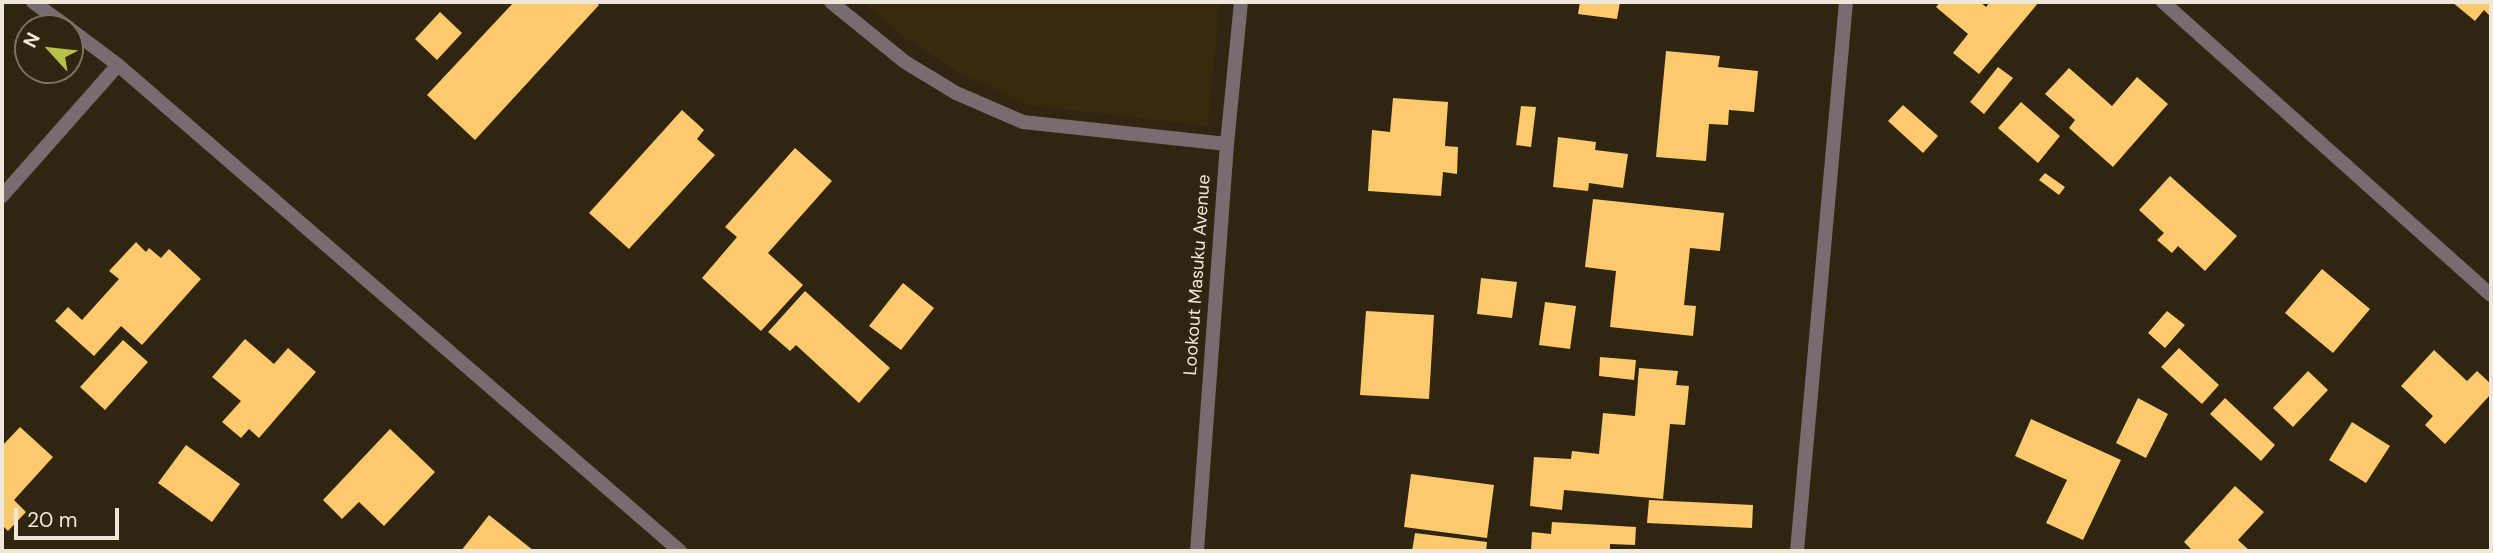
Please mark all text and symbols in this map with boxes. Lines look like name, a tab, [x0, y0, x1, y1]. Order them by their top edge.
north arrow	[14, 14, 84, 84]
text: N	[17, 28, 46, 52]
street label: Lookout Masuku Avenue	[1180, 174, 1216, 376]
scale bar	[18, 494, 122, 538]
text: 20 m	[27, 506, 78, 534]

